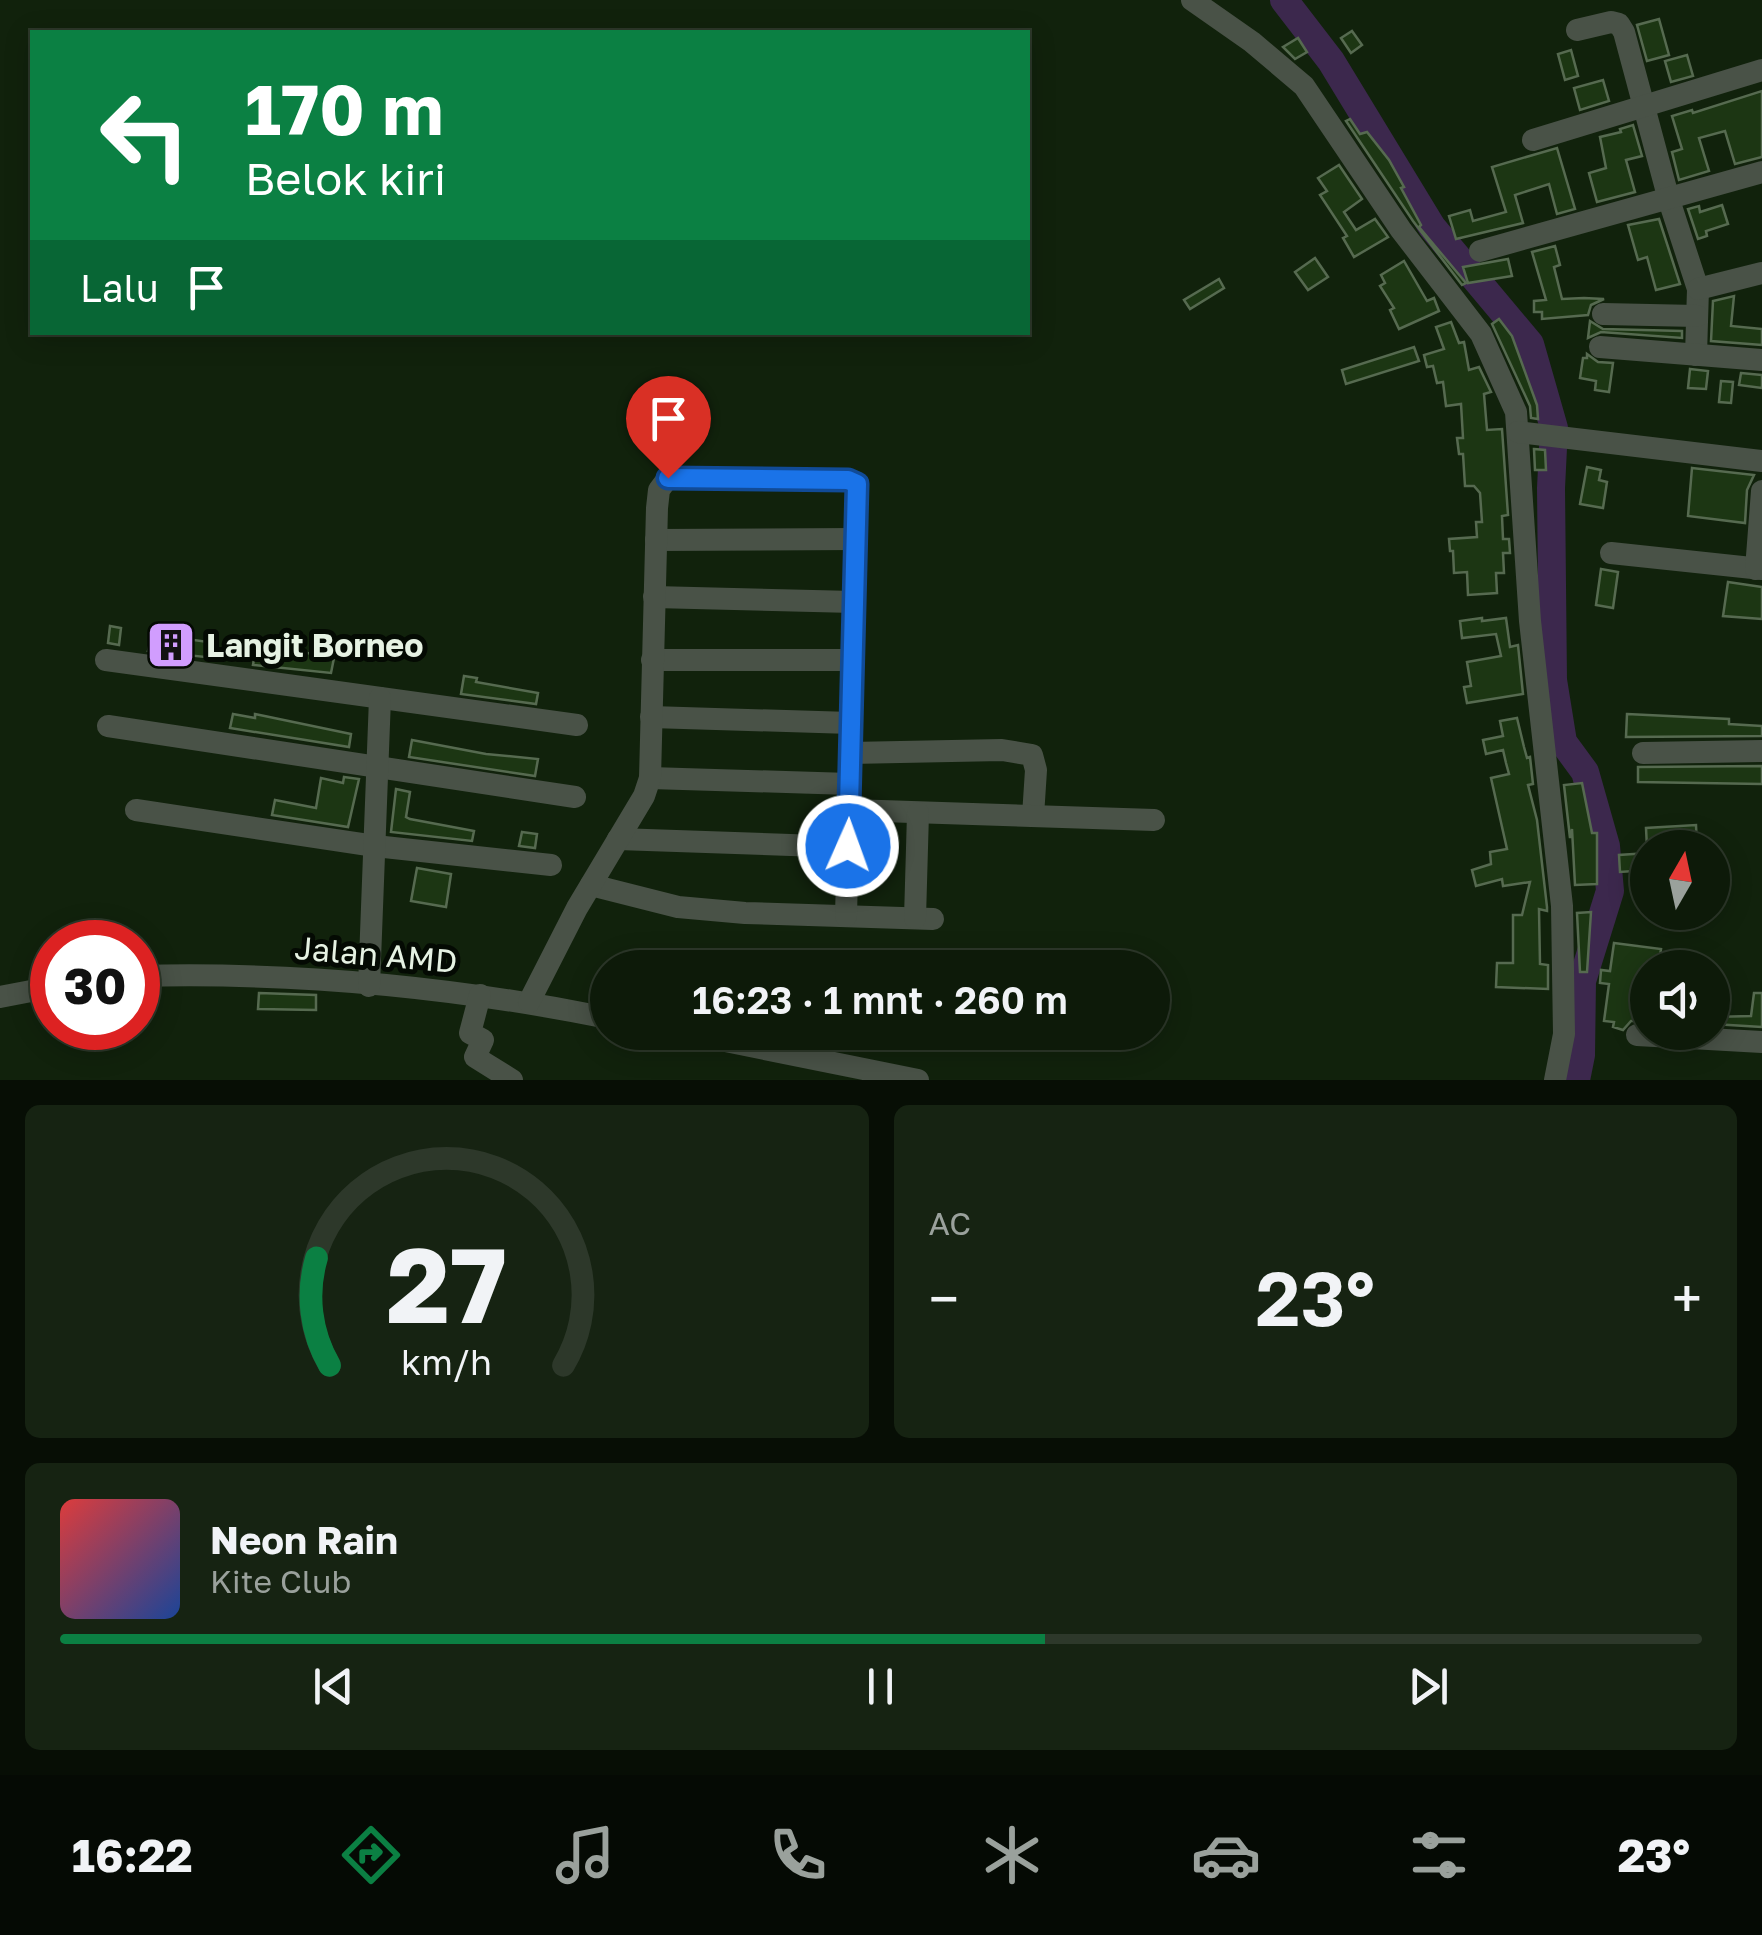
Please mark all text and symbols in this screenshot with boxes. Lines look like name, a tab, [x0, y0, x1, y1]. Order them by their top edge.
text: 170 m	[245, 66, 443, 150]
icon: left	[80, 70, 210, 200]
text: Belok kiri	[245, 151, 446, 205]
icon: arrive	[179, 260, 234, 315]
text: Lalu	[80, 265, 159, 310]
pin	[626, 376, 711, 479]
icon: arrive	[641, 391, 696, 446]
building icon: Langit Borneo	[145, 619, 197, 671]
place label: Langit Borneo	[206, 626, 423, 664]
position arrow	[796, 794, 900, 898]
north arrow	[1630, 830, 1730, 930]
map controls	[1630, 830, 1730, 1050]
speed limit sign: 30	[30, 920, 160, 1050]
street label: Jalan AMD	[293, 928, 459, 980]
button: sound	[1630, 950, 1730, 1050]
text: 16:23 · 1 mnt · 260 m	[692, 977, 1068, 1022]
text: AC	[929, 1204, 971, 1242]
text: 27	[387, 1221, 507, 1346]
text: 23°	[1256, 1252, 1375, 1343]
text: −	[929, 1265, 959, 1331]
text: +	[1672, 1265, 1702, 1331]
text: km/h	[401, 1340, 492, 1383]
text: Neon Rain	[210, 1517, 398, 1562]
text: Kite Club	[210, 1562, 351, 1600]
icon: previous	[306, 1659, 361, 1714]
icon: pause	[853, 1659, 908, 1714]
icon: next	[1401, 1659, 1456, 1714]
icon: directions	[336, 1820, 406, 1890]
icon: music	[550, 1820, 620, 1890]
icon: phone	[763, 1820, 833, 1890]
icon: climate	[977, 1820, 1047, 1890]
icon: car	[1191, 1820, 1261, 1890]
icon: filters	[1404, 1820, 1474, 1890]
text: 16:22	[72, 1828, 193, 1882]
text: 23°	[1618, 1828, 1690, 1882]

